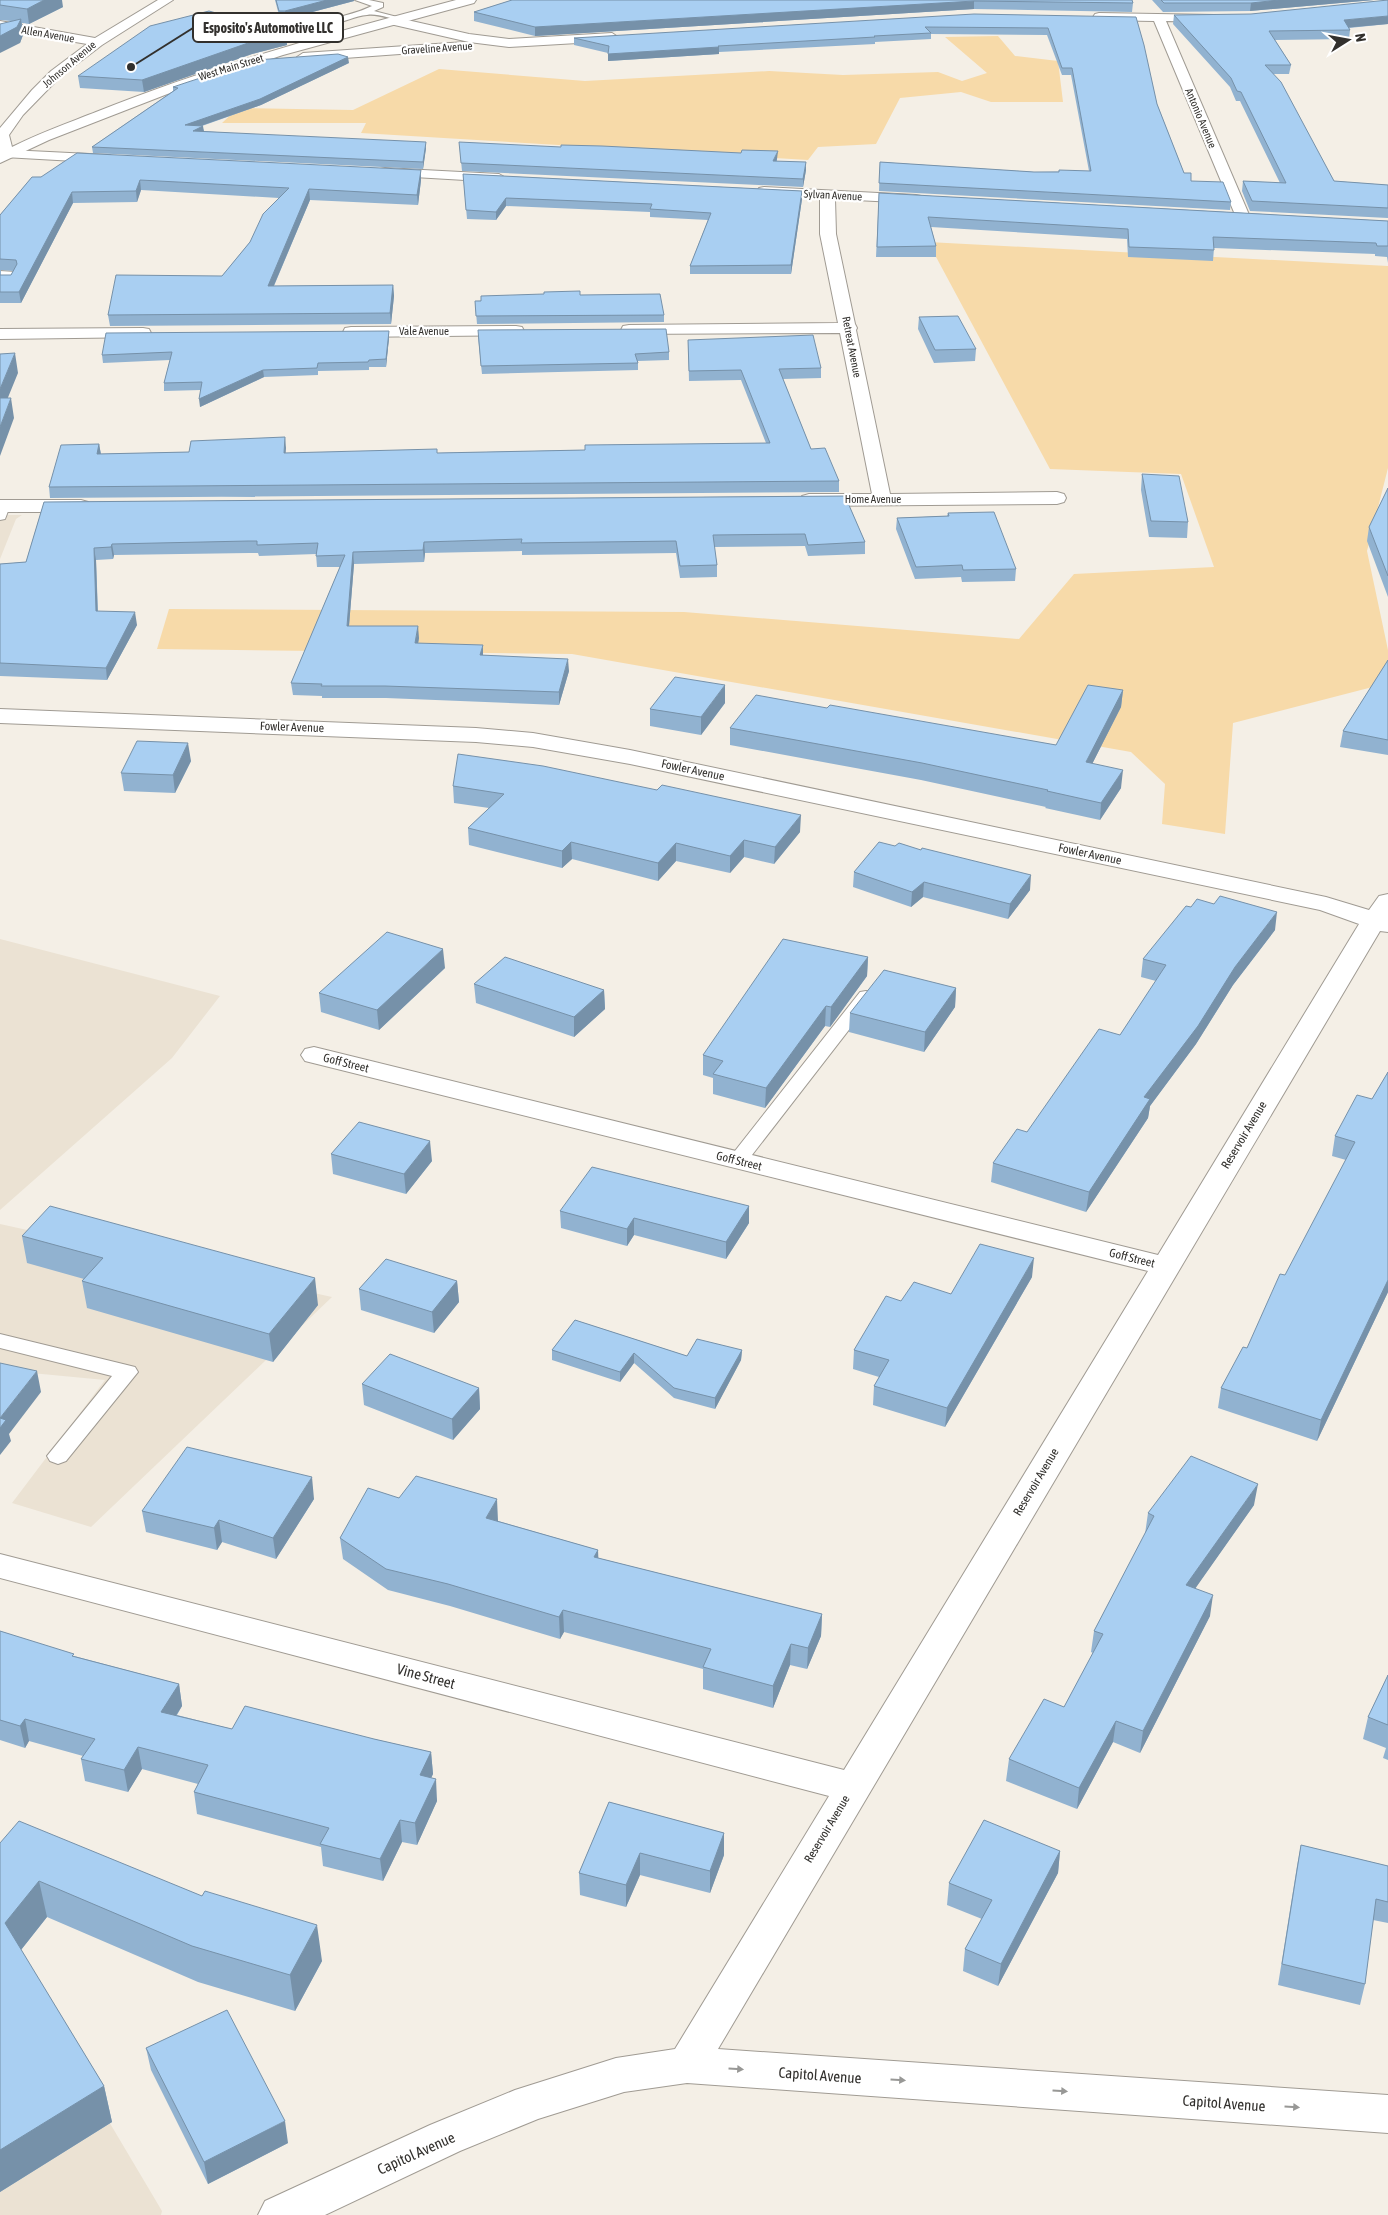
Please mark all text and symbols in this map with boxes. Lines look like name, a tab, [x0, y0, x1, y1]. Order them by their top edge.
callout: Esposito's Automotive LLC	[193, 13, 343, 42]
north arrow	[1323, 15, 1373, 65]
text: Esposito's Automotive LLC	[203, 20, 334, 36]
street label: Allen Avenue	[21, 23, 75, 45]
text: N	[1352, 32, 1369, 43]
street label: Johnson Avenue	[40, 38, 98, 90]
street label: Graveline Avenue	[401, 40, 473, 56]
street label: West Main Street	[197, 51, 265, 83]
street label: Antonio Avenue	[1183, 86, 1219, 150]
street label: Sylvan Avenue	[803, 187, 863, 203]
street label: Retreat Avenue	[840, 315, 864, 379]
street label: Vale Avenue	[399, 325, 449, 337]
street label: Home Avenue	[845, 493, 901, 505]
street label: Fowler Avenue	[260, 719, 324, 735]
street label: Fowler Avenue	[660, 756, 726, 784]
street label: Fowler Avenue	[1057, 840, 1123, 868]
street label: Goff Street	[322, 1051, 371, 1076]
street label: Reservoir Avenue	[1218, 1099, 1270, 1171]
street label: Goff Street	[715, 1149, 764, 1174]
street label: Goff Street	[1108, 1246, 1157, 1271]
street label: Reservoir Avenue	[1010, 1446, 1062, 1518]
street label: Vine Street	[395, 1660, 457, 1692]
street label: Reservoir Avenue	[801, 1793, 853, 1865]
street label: Capitol Avenue	[778, 2064, 862, 2086]
one-way arrow	[728, 2065, 744, 2073]
one-way arrow	[890, 2076, 906, 2084]
one-way arrow	[1052, 2088, 1068, 2096]
street label: Capitol Avenue	[1182, 2092, 1266, 2114]
one-way arrow	[1284, 2104, 1300, 2112]
street label: Capitol Avenue	[375, 2128, 458, 2178]

